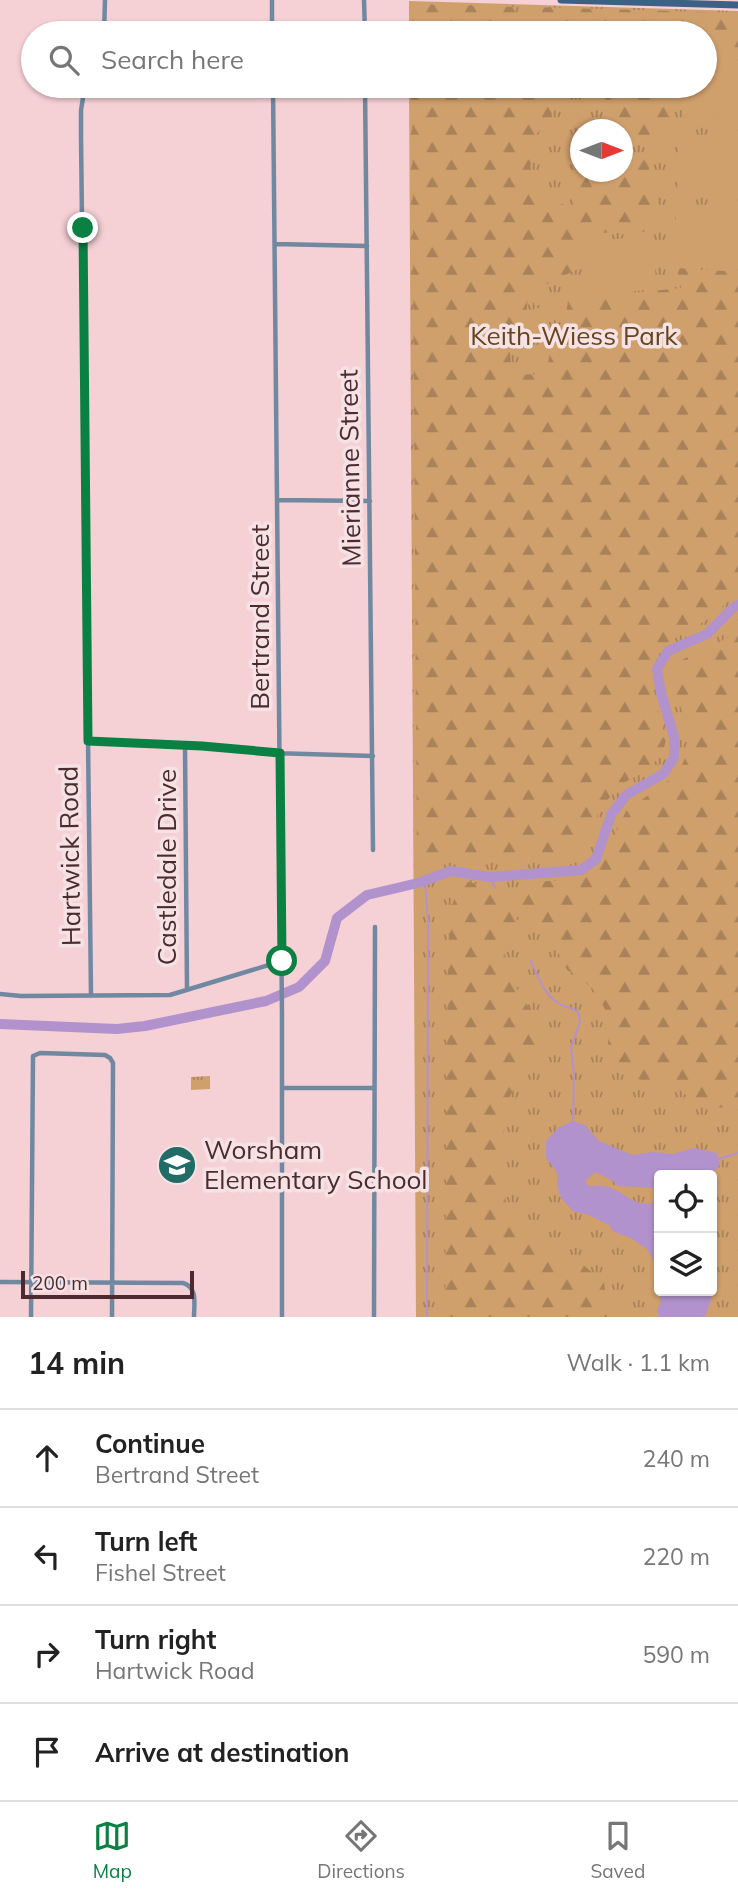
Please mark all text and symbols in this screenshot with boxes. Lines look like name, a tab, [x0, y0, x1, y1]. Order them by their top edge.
search box	[21, 21, 717, 98]
icon: search	[45, 41, 83, 79]
text: Search here	[101, 43, 244, 76]
north arrow	[570, 119, 633, 182]
route end	[67, 212, 98, 243]
park label: Keith-Wiess Park	[470, 319, 678, 352]
street label: Mierianne Street	[331, 369, 368, 567]
street label: Bertrand Street	[243, 524, 276, 710]
street label: Hartwick Road	[51, 765, 88, 947]
street label: Castledale Drive	[150, 769, 183, 965]
route start	[266, 945, 297, 976]
place label: Worsham Elementary School	[204, 1133, 428, 1196]
school or university icon: Worsham Elementary School	[156, 1144, 198, 1186]
map controls	[654, 1170, 717, 1296]
button: locate	[654, 1170, 717, 1233]
button: layers	[654, 1233, 717, 1296]
scale bar	[21, 1268, 194, 1300]
text: 200 m	[32, 1271, 88, 1295]
text: 14 min	[28, 1344, 125, 1382]
text: Walk · 1.1 km	[566, 1348, 710, 1377]
text: Continue	[95, 1427, 205, 1460]
icon: ahead	[28, 1439, 66, 1477]
text: 240 m	[642, 1444, 710, 1473]
text: Bertrand Street	[95, 1460, 259, 1489]
text: Turn left	[95, 1525, 197, 1558]
icon: left	[28, 1537, 66, 1575]
text: 220 m	[642, 1542, 710, 1571]
text: Fishel Street	[95, 1558, 226, 1587]
text: Turn right	[95, 1623, 216, 1656]
icon: right	[28, 1635, 66, 1673]
text: 590 m	[642, 1640, 710, 1669]
text: Hartwick Road	[95, 1656, 255, 1685]
icon: arrive	[28, 1733, 66, 1771]
text: Arrive at destination	[95, 1736, 350, 1769]
tab: Map	[93, 1817, 132, 1883]
tab: Directions	[317, 1817, 405, 1883]
tab: Saved	[590, 1817, 645, 1883]

